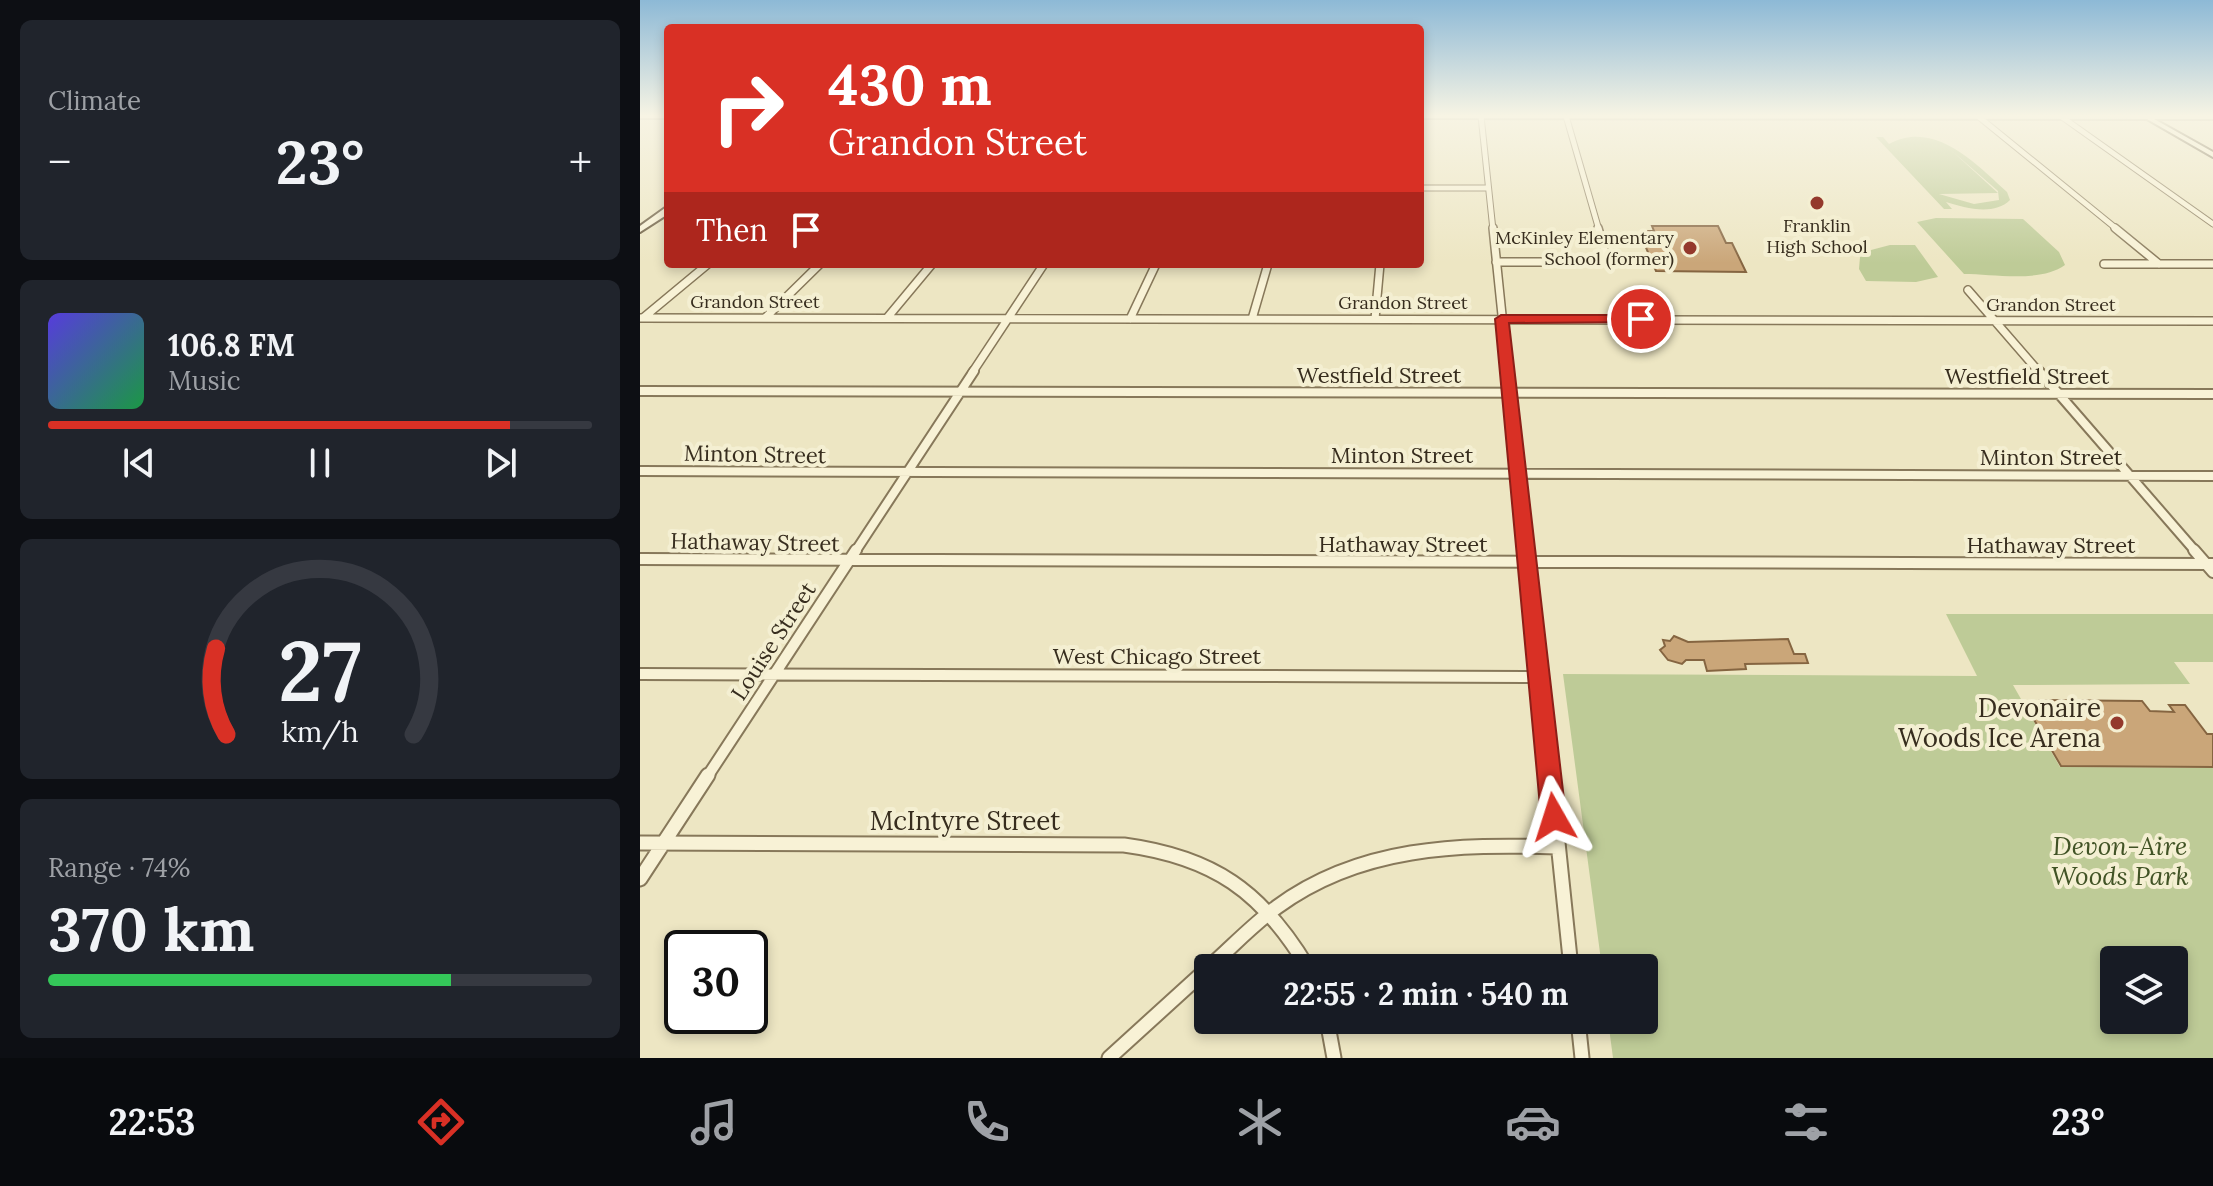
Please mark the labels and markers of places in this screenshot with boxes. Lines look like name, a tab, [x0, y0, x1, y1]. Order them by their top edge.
marker: Franklin High School	[1808, 194, 1826, 212]
place label: Franklin High School	[1766, 214, 1868, 258]
place label: McKinley Elementary School (former)	[1495, 226, 1674, 270]
marker: McKinley Elementary School (former)	[1681, 239, 1699, 257]
pin	[1607, 285, 1675, 353]
place label: Devonaire Woods Ice Arena	[1898, 691, 2101, 754]
marker: Devonaire Woods Ice Arena	[2108, 714, 2126, 732]

